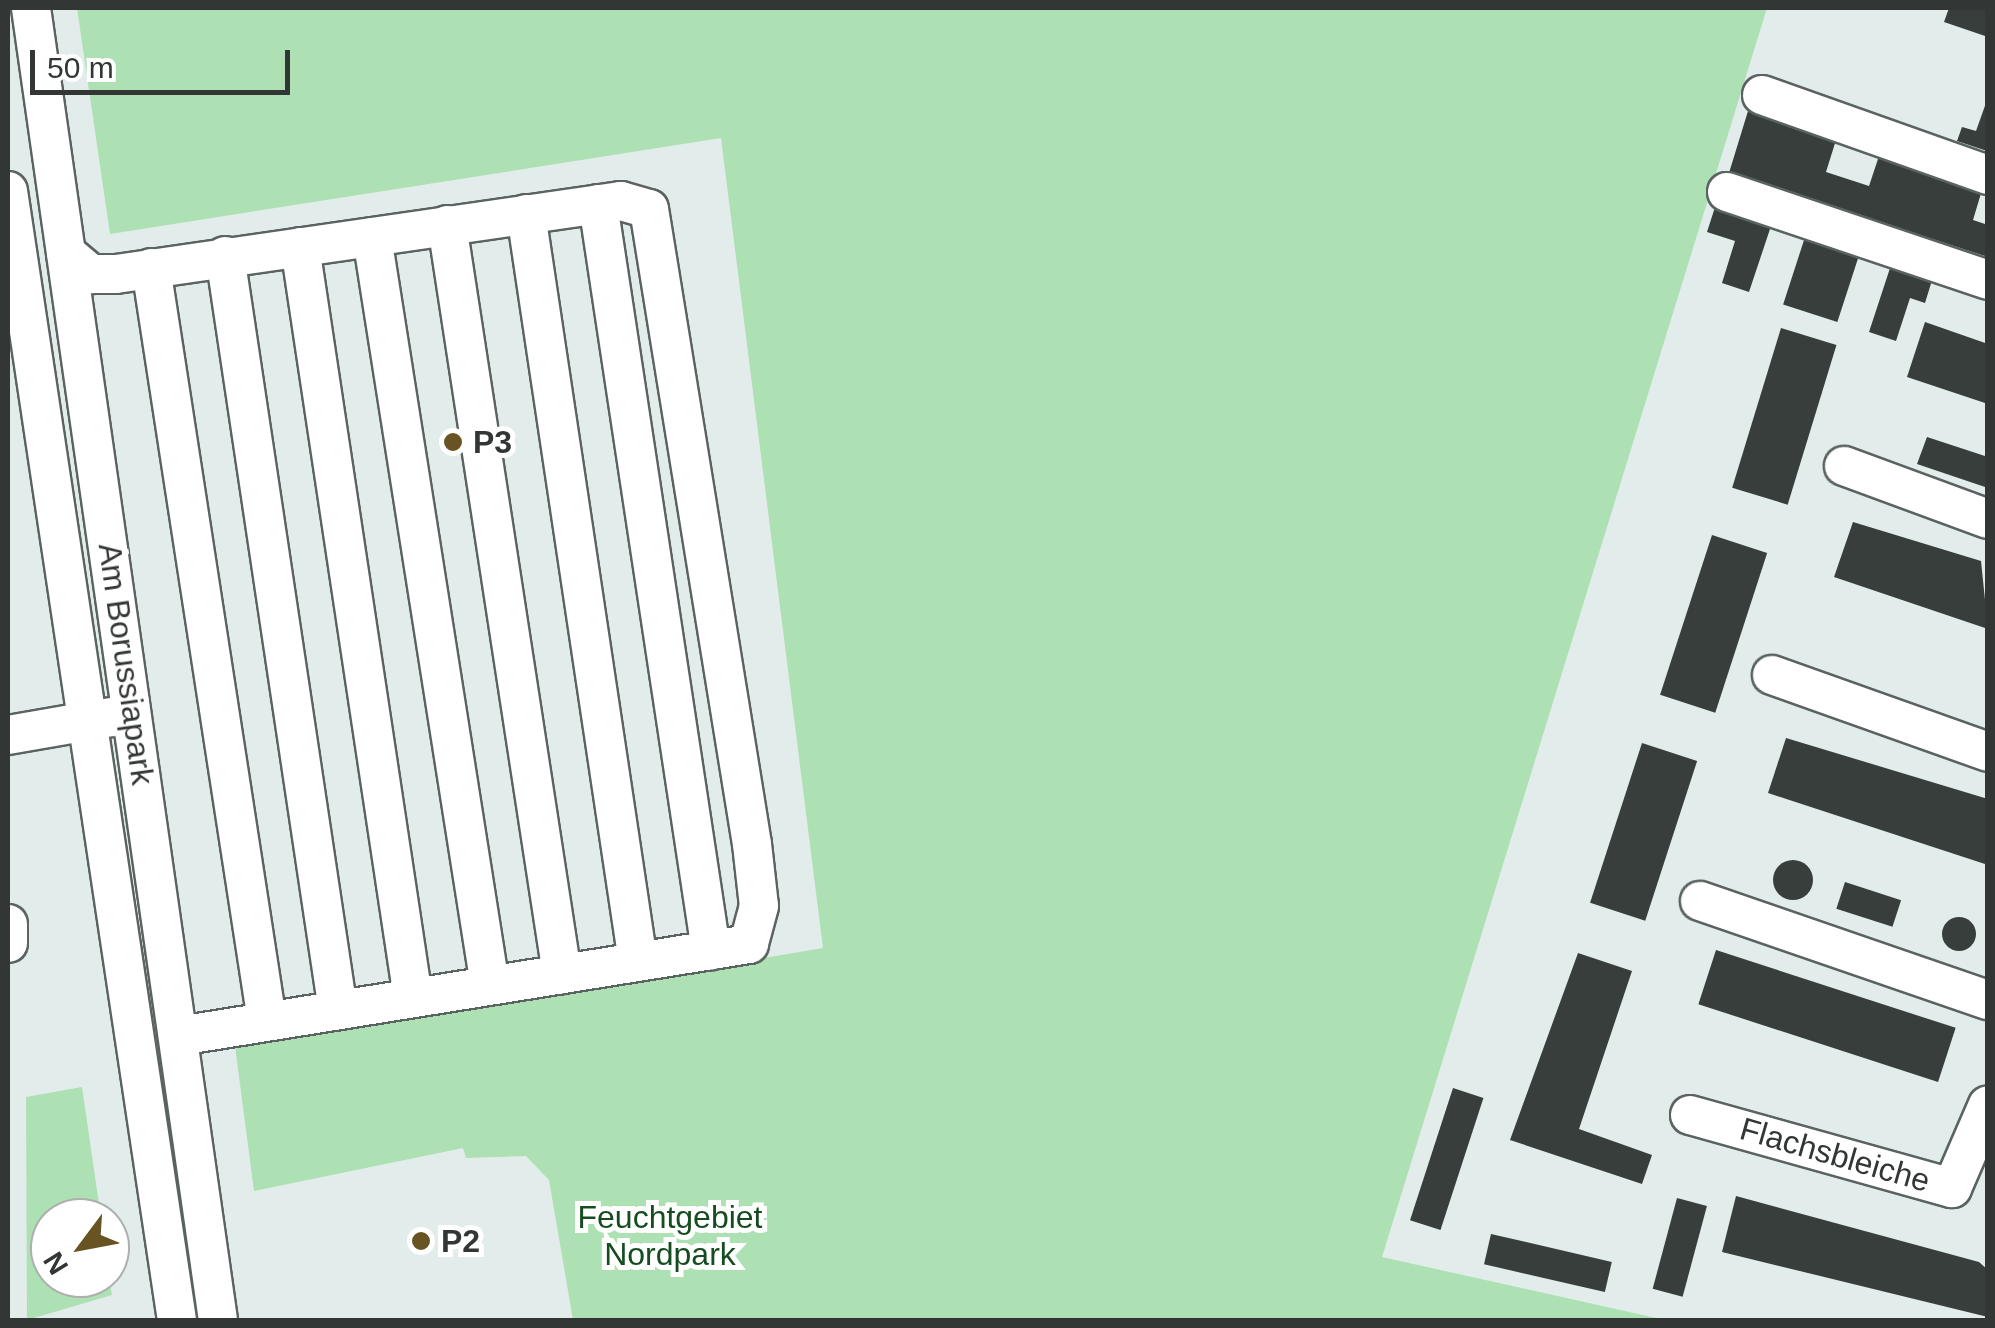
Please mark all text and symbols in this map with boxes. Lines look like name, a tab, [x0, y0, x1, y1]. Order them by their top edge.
scale bar	[35, 30, 295, 92]
text: 50 m	[47, 51, 114, 84]
place label: P3	[473, 423, 512, 461]
marker: P3	[442, 431, 464, 453]
street label: Am Borussiapark	[90, 541, 162, 787]
street label: Flachsbleiche	[1736, 1110, 1934, 1200]
north arrow	[30, 1198, 130, 1298]
park label: Feuchtgebiet Nordpark	[577, 1199, 763, 1274]
place label: P2	[441, 1222, 480, 1260]
marker: P2	[410, 1230, 432, 1252]
text: N	[37, 1246, 74, 1280]

